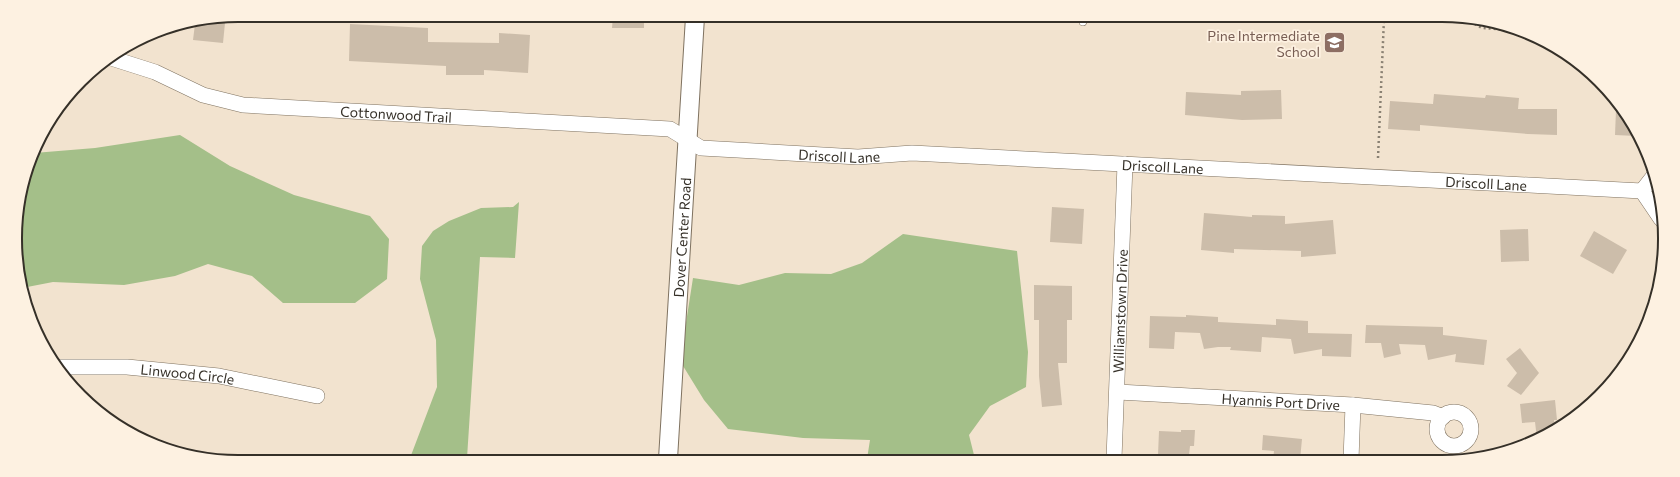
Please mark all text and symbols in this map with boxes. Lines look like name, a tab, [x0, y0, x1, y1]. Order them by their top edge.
place label: Pine Intermediate School	[1207, 27, 1320, 60]
school or university icon: Pine Intermediate School	[1322, 30, 1348, 56]
street label: Cottonwood Trail	[340, 102, 452, 125]
street label: Driscoll Lane	[798, 145, 881, 166]
street label: Driscoll Lane	[1121, 155, 1204, 177]
street label: Driscoll Lane	[1445, 172, 1527, 194]
street label: Dover Center Road	[669, 177, 694, 298]
street label: Williamstown Drive	[1109, 249, 1130, 373]
street label: Linwood Circle	[140, 360, 236, 387]
street label: Hyannis Port Drive	[1221, 389, 1340, 413]

